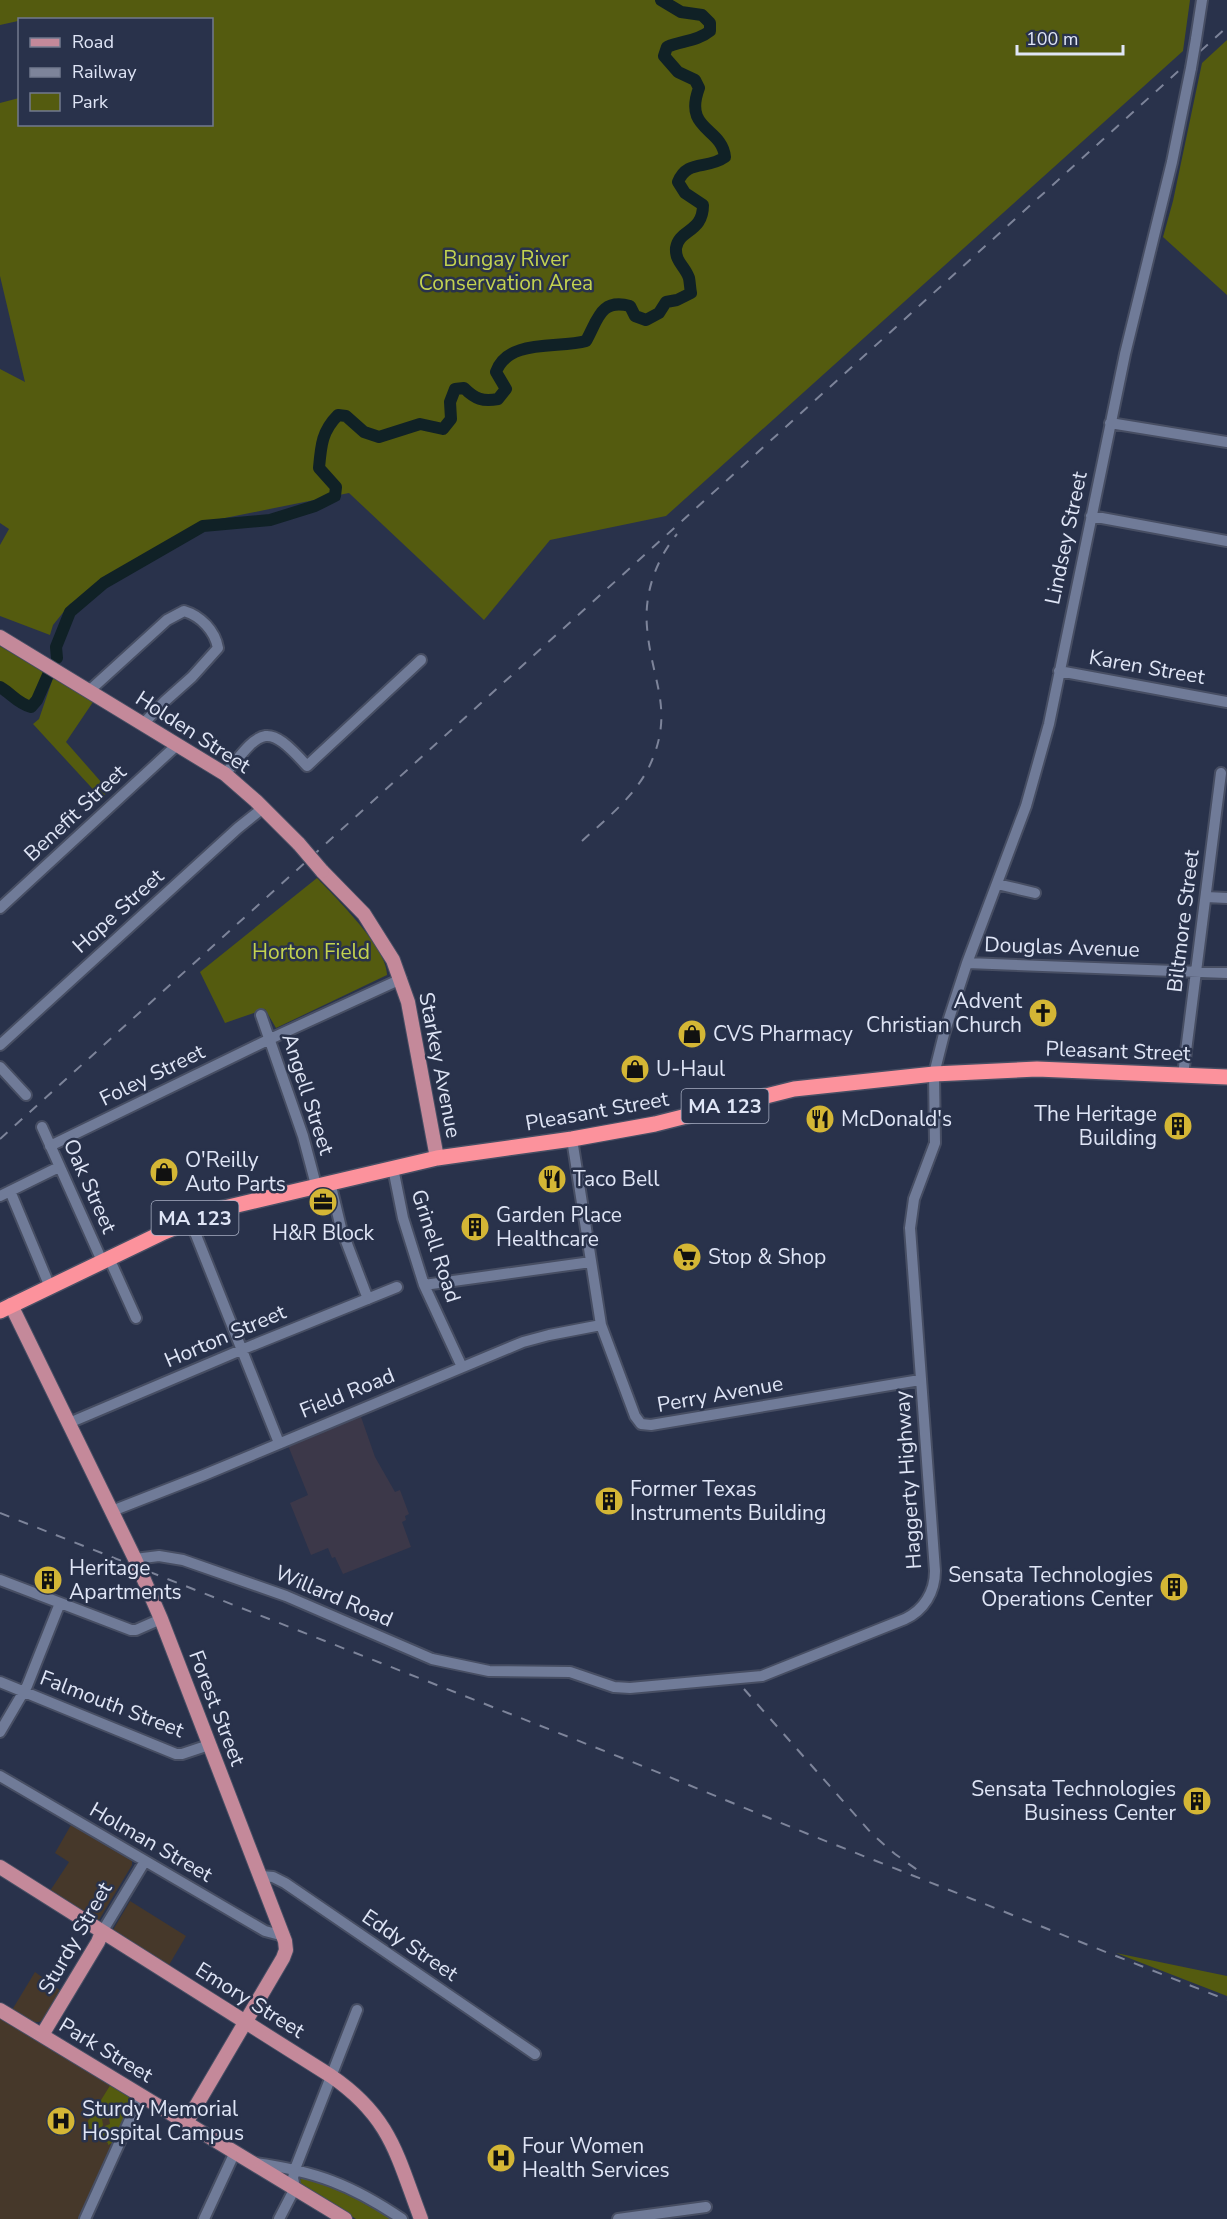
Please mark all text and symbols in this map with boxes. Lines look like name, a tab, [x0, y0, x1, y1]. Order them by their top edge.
legend	[18, 18, 213, 126]
scale bar	[1017, 18, 1124, 56]
text: 100 m	[1026, 27, 1078, 51]
text: Road	[72, 30, 114, 54]
text: Railway	[72, 60, 137, 84]
text: Park	[72, 90, 109, 114]
park label: Bungay River Conservation Area	[419, 245, 593, 297]
street label: Lindsey Street	[1038, 468, 1094, 607]
street label: Karen Street	[1087, 643, 1208, 691]
street label: Holden Street	[130, 684, 256, 780]
street label: Benefit Street	[18, 758, 133, 868]
street label: Biltmore Street	[1160, 848, 1206, 994]
street label: Hope Street	[66, 862, 170, 959]
street label: Douglas Avenue	[984, 930, 1140, 964]
park label: Horton Field	[252, 938, 370, 966]
place label: Advent Christian Church	[866, 987, 1023, 1039]
street label: Starkey Avenue	[412, 990, 468, 1140]
church icon: Advent Christian Church	[1027, 997, 1059, 1029]
shop icon: CVS Pharmacy	[676, 1018, 708, 1050]
place label: CVS Pharmacy	[713, 1020, 853, 1048]
street label: Angell Street	[275, 1030, 341, 1159]
street label: Pleasant Street	[1045, 1034, 1192, 1068]
street label: Foley Street	[95, 1037, 210, 1112]
shop icon: U-Haul	[619, 1053, 651, 1085]
place label: U-Haul	[656, 1055, 726, 1083]
street label: Pleasant Street	[523, 1085, 671, 1137]
road number: MA 123	[682, 1089, 768, 1123]
place label: The Heritage Building	[1034, 1100, 1157, 1152]
restaurant icon: McDonald's	[804, 1103, 836, 1135]
place label: McDonald's	[841, 1105, 952, 1133]
building icon: The Heritage Building	[1162, 1110, 1194, 1142]
street label: Oak Street	[57, 1134, 123, 1238]
place label: O'Reilly Auto Parts	[185, 1146, 286, 1198]
shop icon: O'Reilly Auto Parts	[148, 1156, 180, 1188]
restaurant icon: Taco Bell	[536, 1163, 568, 1195]
place label: Taco Bell	[573, 1165, 660, 1193]
office icon: H&R Block	[307, 1186, 339, 1218]
street label: Grinell Road	[405, 1186, 467, 1306]
road number: MA 123	[152, 1201, 238, 1235]
place label: Garden Place Healthcare	[496, 1201, 622, 1253]
building icon: Garden Place Healthcare	[459, 1211, 491, 1243]
place label: H&R Block	[272, 1219, 375, 1247]
supermarket icon: Stop & Shop	[671, 1241, 703, 1273]
place label: Stop & Shop	[708, 1243, 826, 1271]
street label: Horton Street	[160, 1298, 291, 1374]
street label: Field Road	[295, 1361, 399, 1425]
street label: Perry Avenue	[655, 1369, 785, 1419]
street label: Haggerty Highway	[888, 1390, 928, 1570]
place label: Former Texas Instruments Building	[630, 1475, 826, 1527]
building icon: Former Texas Instruments Building	[593, 1485, 625, 1517]
place label: Heritage Apartments	[69, 1554, 182, 1606]
street label: Willard Road	[271, 1559, 397, 1633]
place label: Sensata Technologies Operations Center	[948, 1561, 1153, 1613]
building icon: Heritage Apartments	[32, 1564, 64, 1596]
building icon: Sensata Technologies Operations Center	[1158, 1571, 1190, 1603]
street label: Forest Street	[182, 1646, 252, 1770]
street label: Falmouth Street	[36, 1664, 188, 1745]
place label: Sensata Technologies Business Center	[971, 1775, 1176, 1827]
building icon: Sensata Technologies Business Center	[1181, 1785, 1213, 1817]
street label: Holman Street	[84, 1795, 218, 1889]
street label: Sturdy Street	[32, 1876, 119, 1999]
street label: Eddy Street	[357, 1903, 464, 1988]
street label: Emory Street	[190, 1955, 310, 2045]
street label: Park Street	[54, 2011, 159, 2089]
place label: Sturdy Memorial Hospital Campus	[82, 2095, 244, 2147]
hospital icon: Sturdy Memorial Hospital Campus	[45, 2105, 77, 2137]
place label: Four Women Health Services	[522, 2132, 670, 2184]
hospital icon: Four Women Health Services	[485, 2142, 517, 2174]

